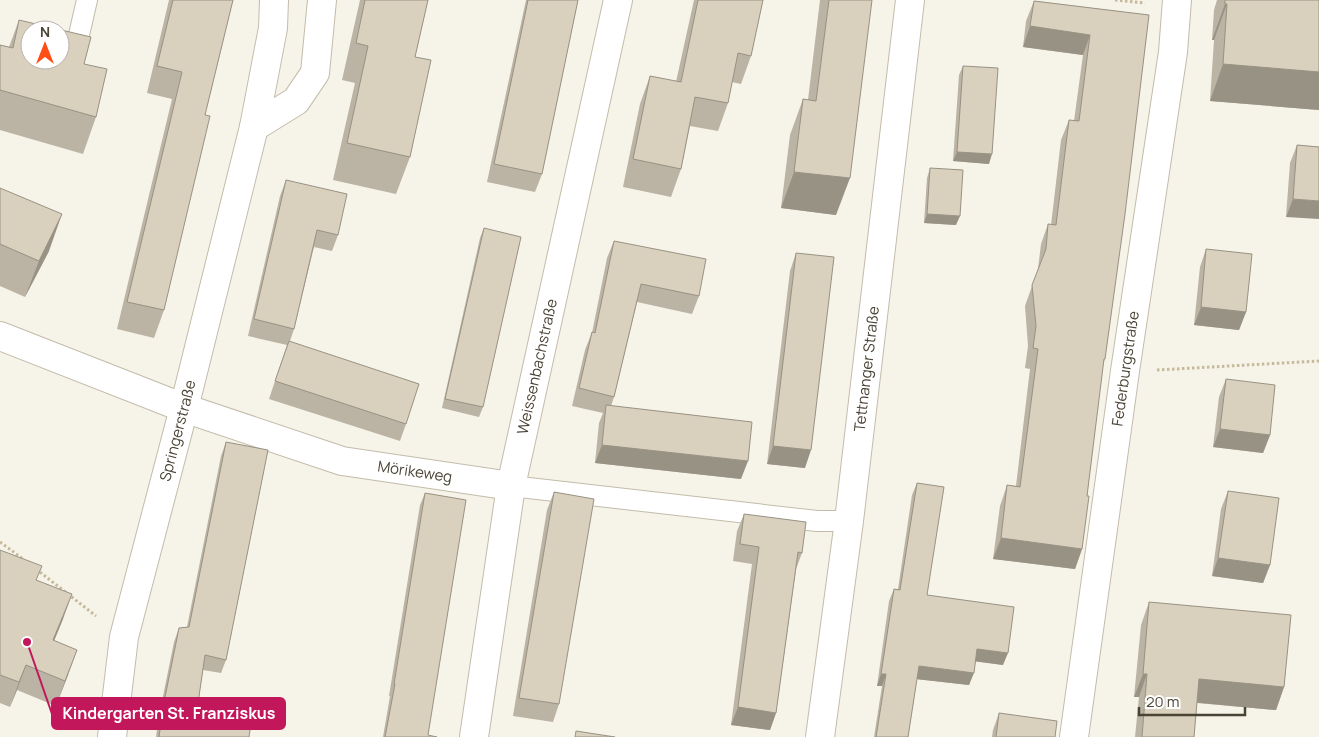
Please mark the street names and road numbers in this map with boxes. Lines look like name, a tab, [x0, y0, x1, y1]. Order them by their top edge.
street label: Weissenbachstraße	[512, 296, 562, 436]
street label: Tettnanger Straße	[849, 305, 884, 433]
street label: Federburgstraße	[1106, 309, 1144, 427]
street label: Springerstraße	[154, 377, 201, 483]
street label: Mörikeweg	[376, 455, 454, 487]

